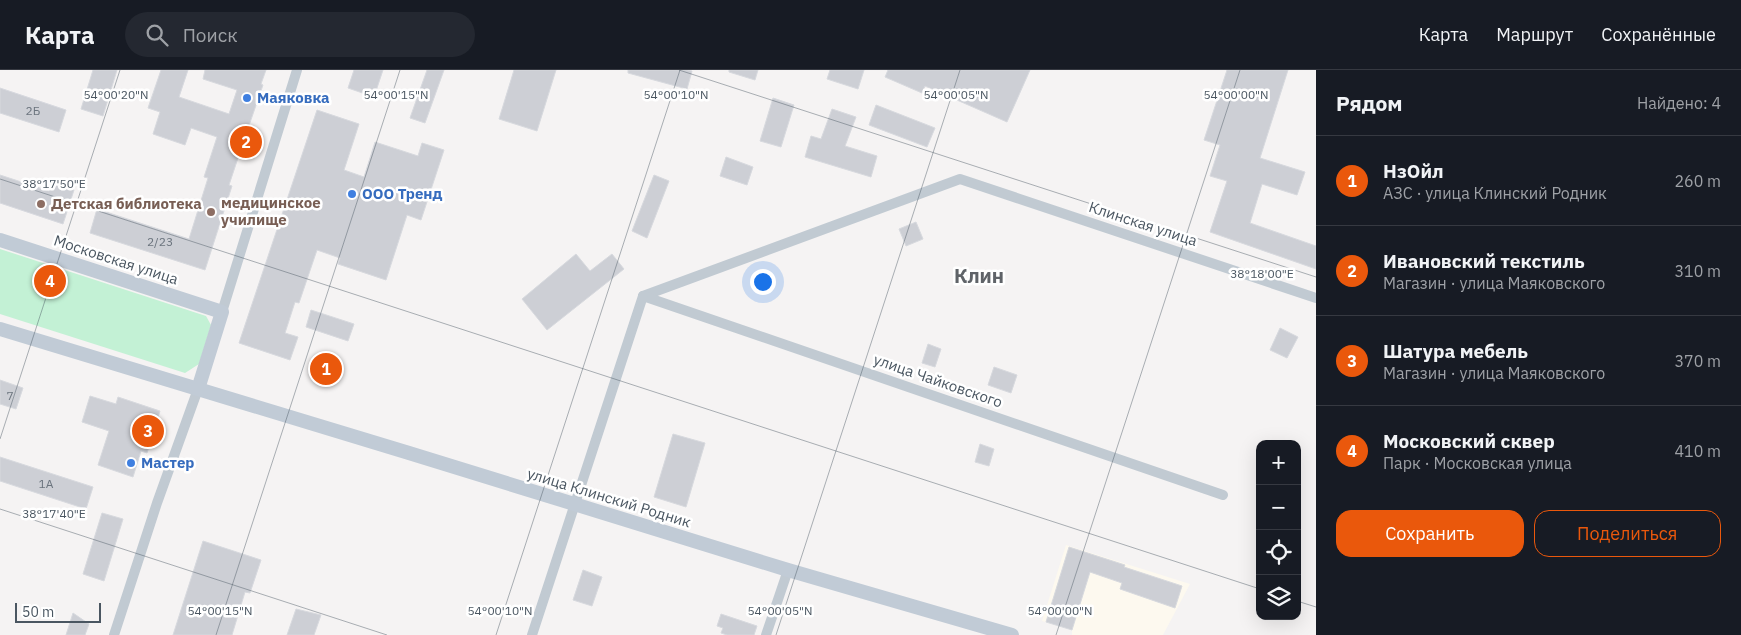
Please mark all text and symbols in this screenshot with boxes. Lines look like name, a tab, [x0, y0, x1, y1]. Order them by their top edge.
search box	[125, 12, 475, 57]
text: Карта	[25, 19, 95, 51]
icon: search	[143, 21, 171, 49]
text: Поиск	[183, 23, 238, 47]
text: Карта	[1419, 23, 1468, 46]
text: Маршрут	[1496, 23, 1573, 46]
text: Сохранённые	[1601, 23, 1716, 46]
text: 54°00'20"N	[83, 87, 149, 102]
text: 54°00'15"N	[363, 87, 429, 102]
text: 54°00'10"N	[643, 87, 709, 102]
text: 54°00'05"N	[923, 87, 989, 102]
text: 54°00'00"N	[1203, 87, 1269, 102]
place label: Маяковка	[257, 88, 330, 107]
text: Рядом	[1336, 89, 1403, 117]
marker: Маяковка	[241, 92, 253, 104]
text: Найдено: 4	[1637, 93, 1721, 113]
house number: 2Б	[26, 103, 40, 118]
pin: 2	[230, 123, 262, 161]
text: НзОйл	[1383, 159, 1444, 183]
text: 1	[1347, 171, 1357, 191]
text: 260 m	[1674, 171, 1721, 191]
text: 38°17'50"E	[22, 176, 86, 191]
text: АЗС · улица Клинский Родник	[1383, 183, 1607, 203]
place label: ООО Тренд	[362, 184, 442, 203]
marker: ООО Тренд	[346, 188, 358, 200]
place label: медицинское училище	[221, 193, 321, 229]
place label: Детская библиотека	[51, 194, 202, 213]
street label: Клинская улица	[1087, 197, 1200, 250]
marker: Детская библиотека	[35, 198, 47, 210]
marker: медицинское училище	[205, 206, 217, 218]
street label: Московская улица	[52, 230, 181, 289]
house number: 2/23	[147, 234, 173, 249]
text: Ивановский текстиль	[1383, 249, 1585, 273]
text: 2	[1347, 261, 1357, 281]
text: 310 m	[1674, 261, 1721, 281]
pin: 4	[34, 262, 66, 300]
district label: Клин	[954, 262, 1004, 289]
text: 38°18'00"E	[1230, 266, 1294, 281]
your location	[750, 269, 776, 295]
text: Магазин · улица Маяковского	[1383, 273, 1605, 293]
text: Шатура мебель	[1383, 339, 1528, 363]
pin: 1	[310, 350, 342, 388]
street label: улица Чайковского	[871, 350, 1005, 411]
text: 3	[1347, 351, 1357, 371]
text: 370 m	[1674, 351, 1721, 371]
text: Магазин · улица Маяковского	[1383, 363, 1605, 383]
house number: 7	[6, 388, 14, 403]
pin: 3	[132, 412, 164, 450]
text: Московский сквер	[1383, 429, 1555, 453]
map controls	[1256, 440, 1301, 620]
button: +	[1256, 440, 1301, 485]
text: 4	[1347, 441, 1357, 461]
text: 410 m	[1674, 441, 1721, 461]
place label: Мастер	[141, 453, 194, 472]
text: Парк · Московская улица	[1383, 453, 1572, 473]
marker: Мастер	[125, 457, 137, 469]
street label: улица Клинский Родник	[525, 464, 693, 531]
house number: 1А	[39, 476, 54, 491]
button: −	[1256, 485, 1301, 530]
text: 38°17'40"E	[22, 506, 86, 521]
button: Сохранить	[1336, 510, 1524, 557]
button: Поделиться	[1534, 510, 1721, 557]
button: locate	[1256, 530, 1301, 575]
button: layers	[1256, 575, 1301, 620]
scale bar	[15, 600, 101, 623]
text: 50 m	[22, 603, 54, 621]
text: 54°00'15"N	[187, 603, 253, 618]
text: 54°00'10"N	[467, 603, 533, 618]
text: 54°00'05"N	[747, 603, 813, 618]
text: 54°00'00"N	[1027, 603, 1093, 618]

